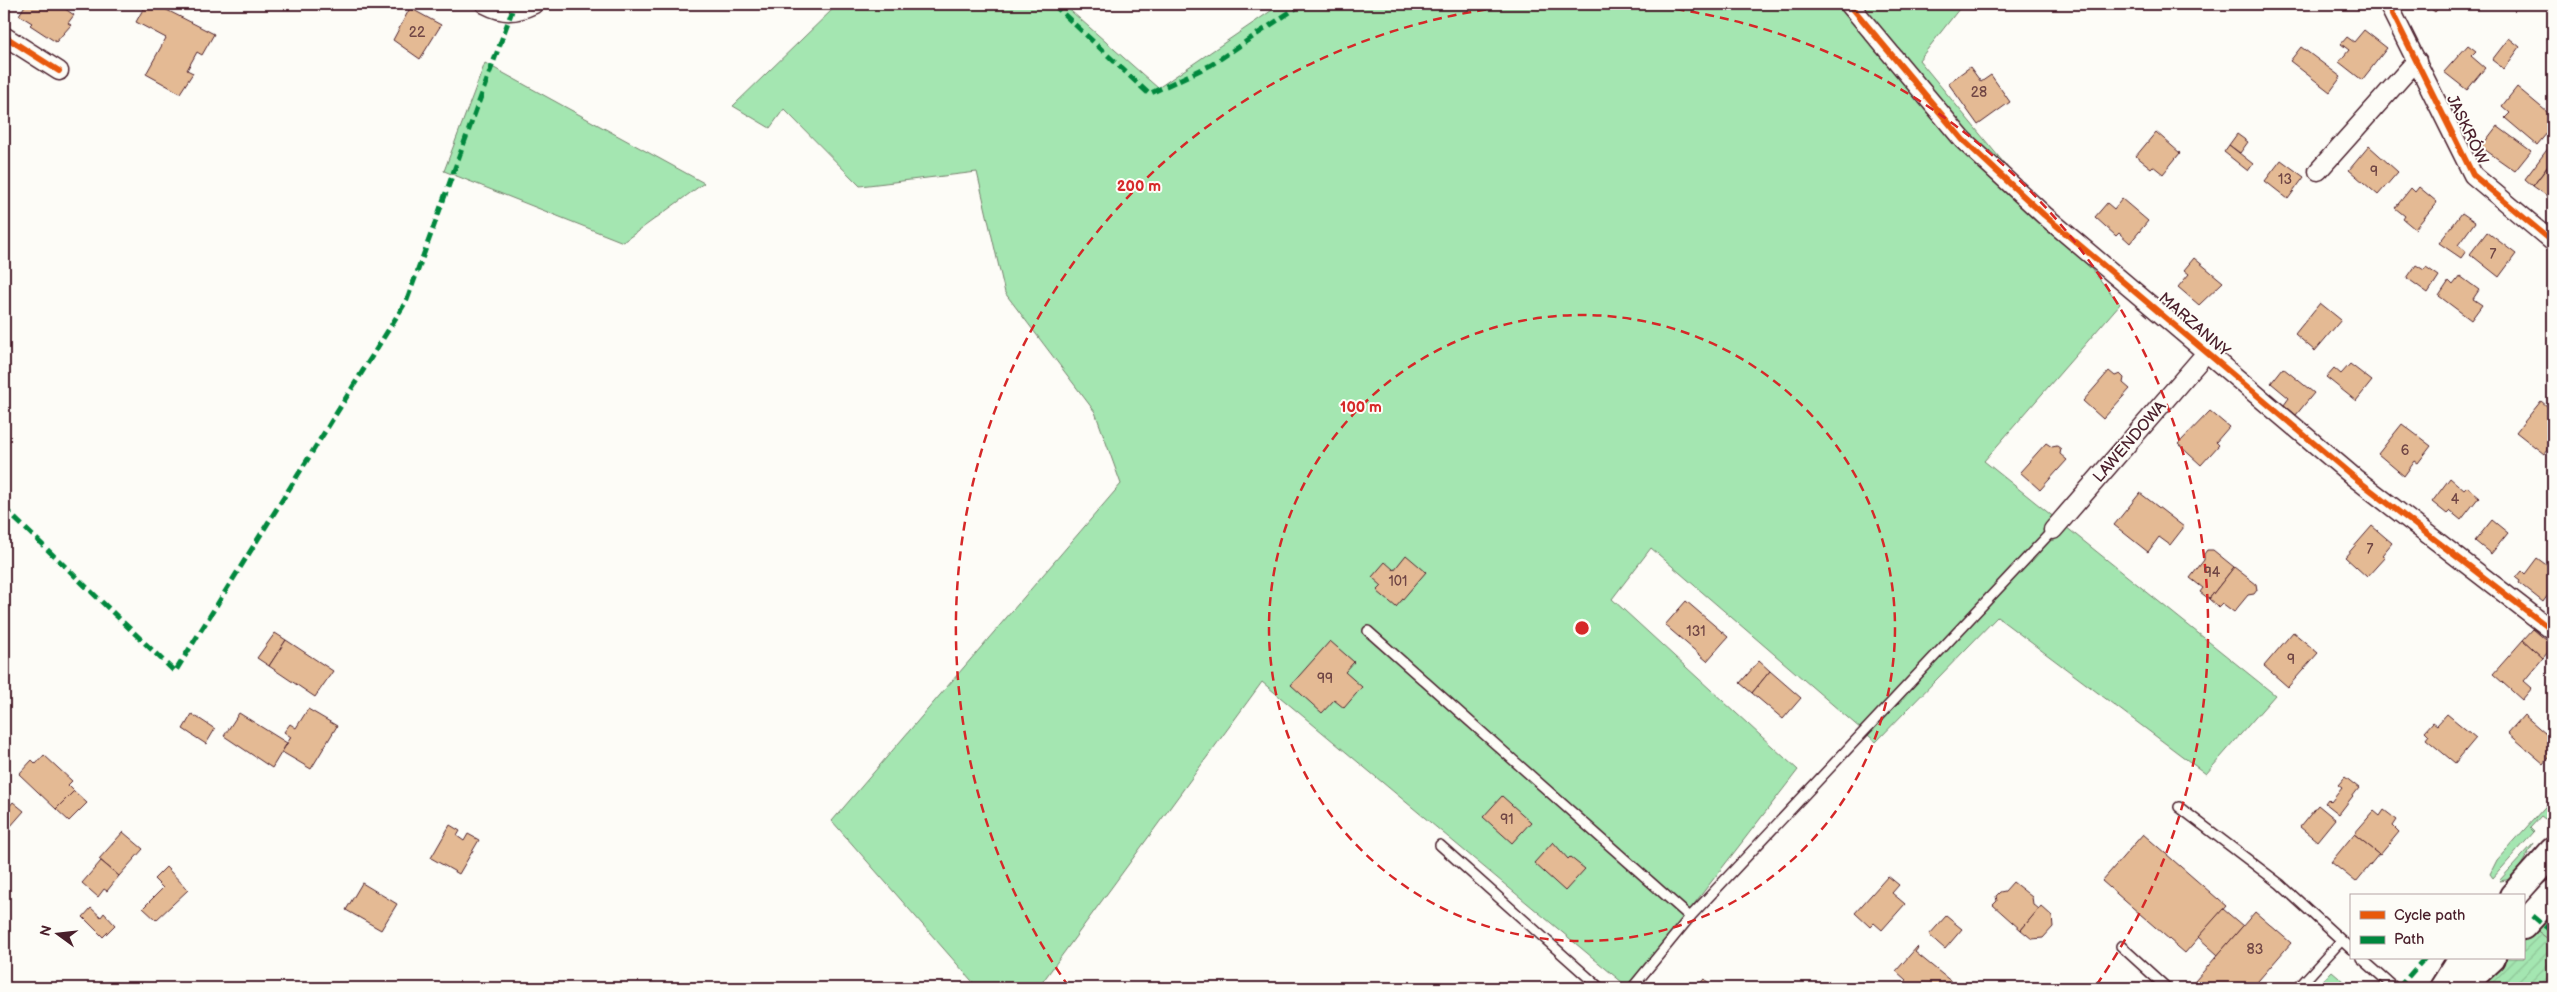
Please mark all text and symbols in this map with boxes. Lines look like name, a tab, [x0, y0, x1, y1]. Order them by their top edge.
house number: 22	[409, 24, 426, 41]
house number: 28	[1971, 84, 1987, 101]
street label: JASKRÓW	[2442, 91, 2494, 168]
house number: 9	[2370, 163, 2378, 180]
house number: 13	[2278, 171, 2292, 188]
text: 200 m	[1117, 177, 1161, 196]
house number: 7	[2490, 246, 2497, 263]
street label: MARZANNY	[2155, 289, 2234, 361]
street label: LAWENDOWA	[2090, 397, 2171, 487]
text: 100 m	[1340, 398, 1382, 417]
house number: 6	[2401, 442, 2410, 459]
house number: 4	[2451, 491, 2460, 508]
house number: 7	[2367, 541, 2374, 558]
house number: 94	[2204, 564, 2221, 581]
house number: 101	[1388, 573, 1408, 590]
centre of rings	[1573, 619, 1591, 637]
house number: 131	[1686, 623, 1706, 640]
house number: 9	[2287, 651, 2295, 668]
house number: 99	[1317, 670, 1333, 687]
house number: 91	[1500, 811, 1514, 828]
legend	[2350, 894, 2524, 960]
text: Cycle path	[2394, 906, 2465, 925]
north arrow	[32, 910, 82, 960]
text: N	[36, 923, 55, 938]
text: Path	[2394, 930, 2424, 949]
house number: 83	[2247, 941, 2263, 958]

